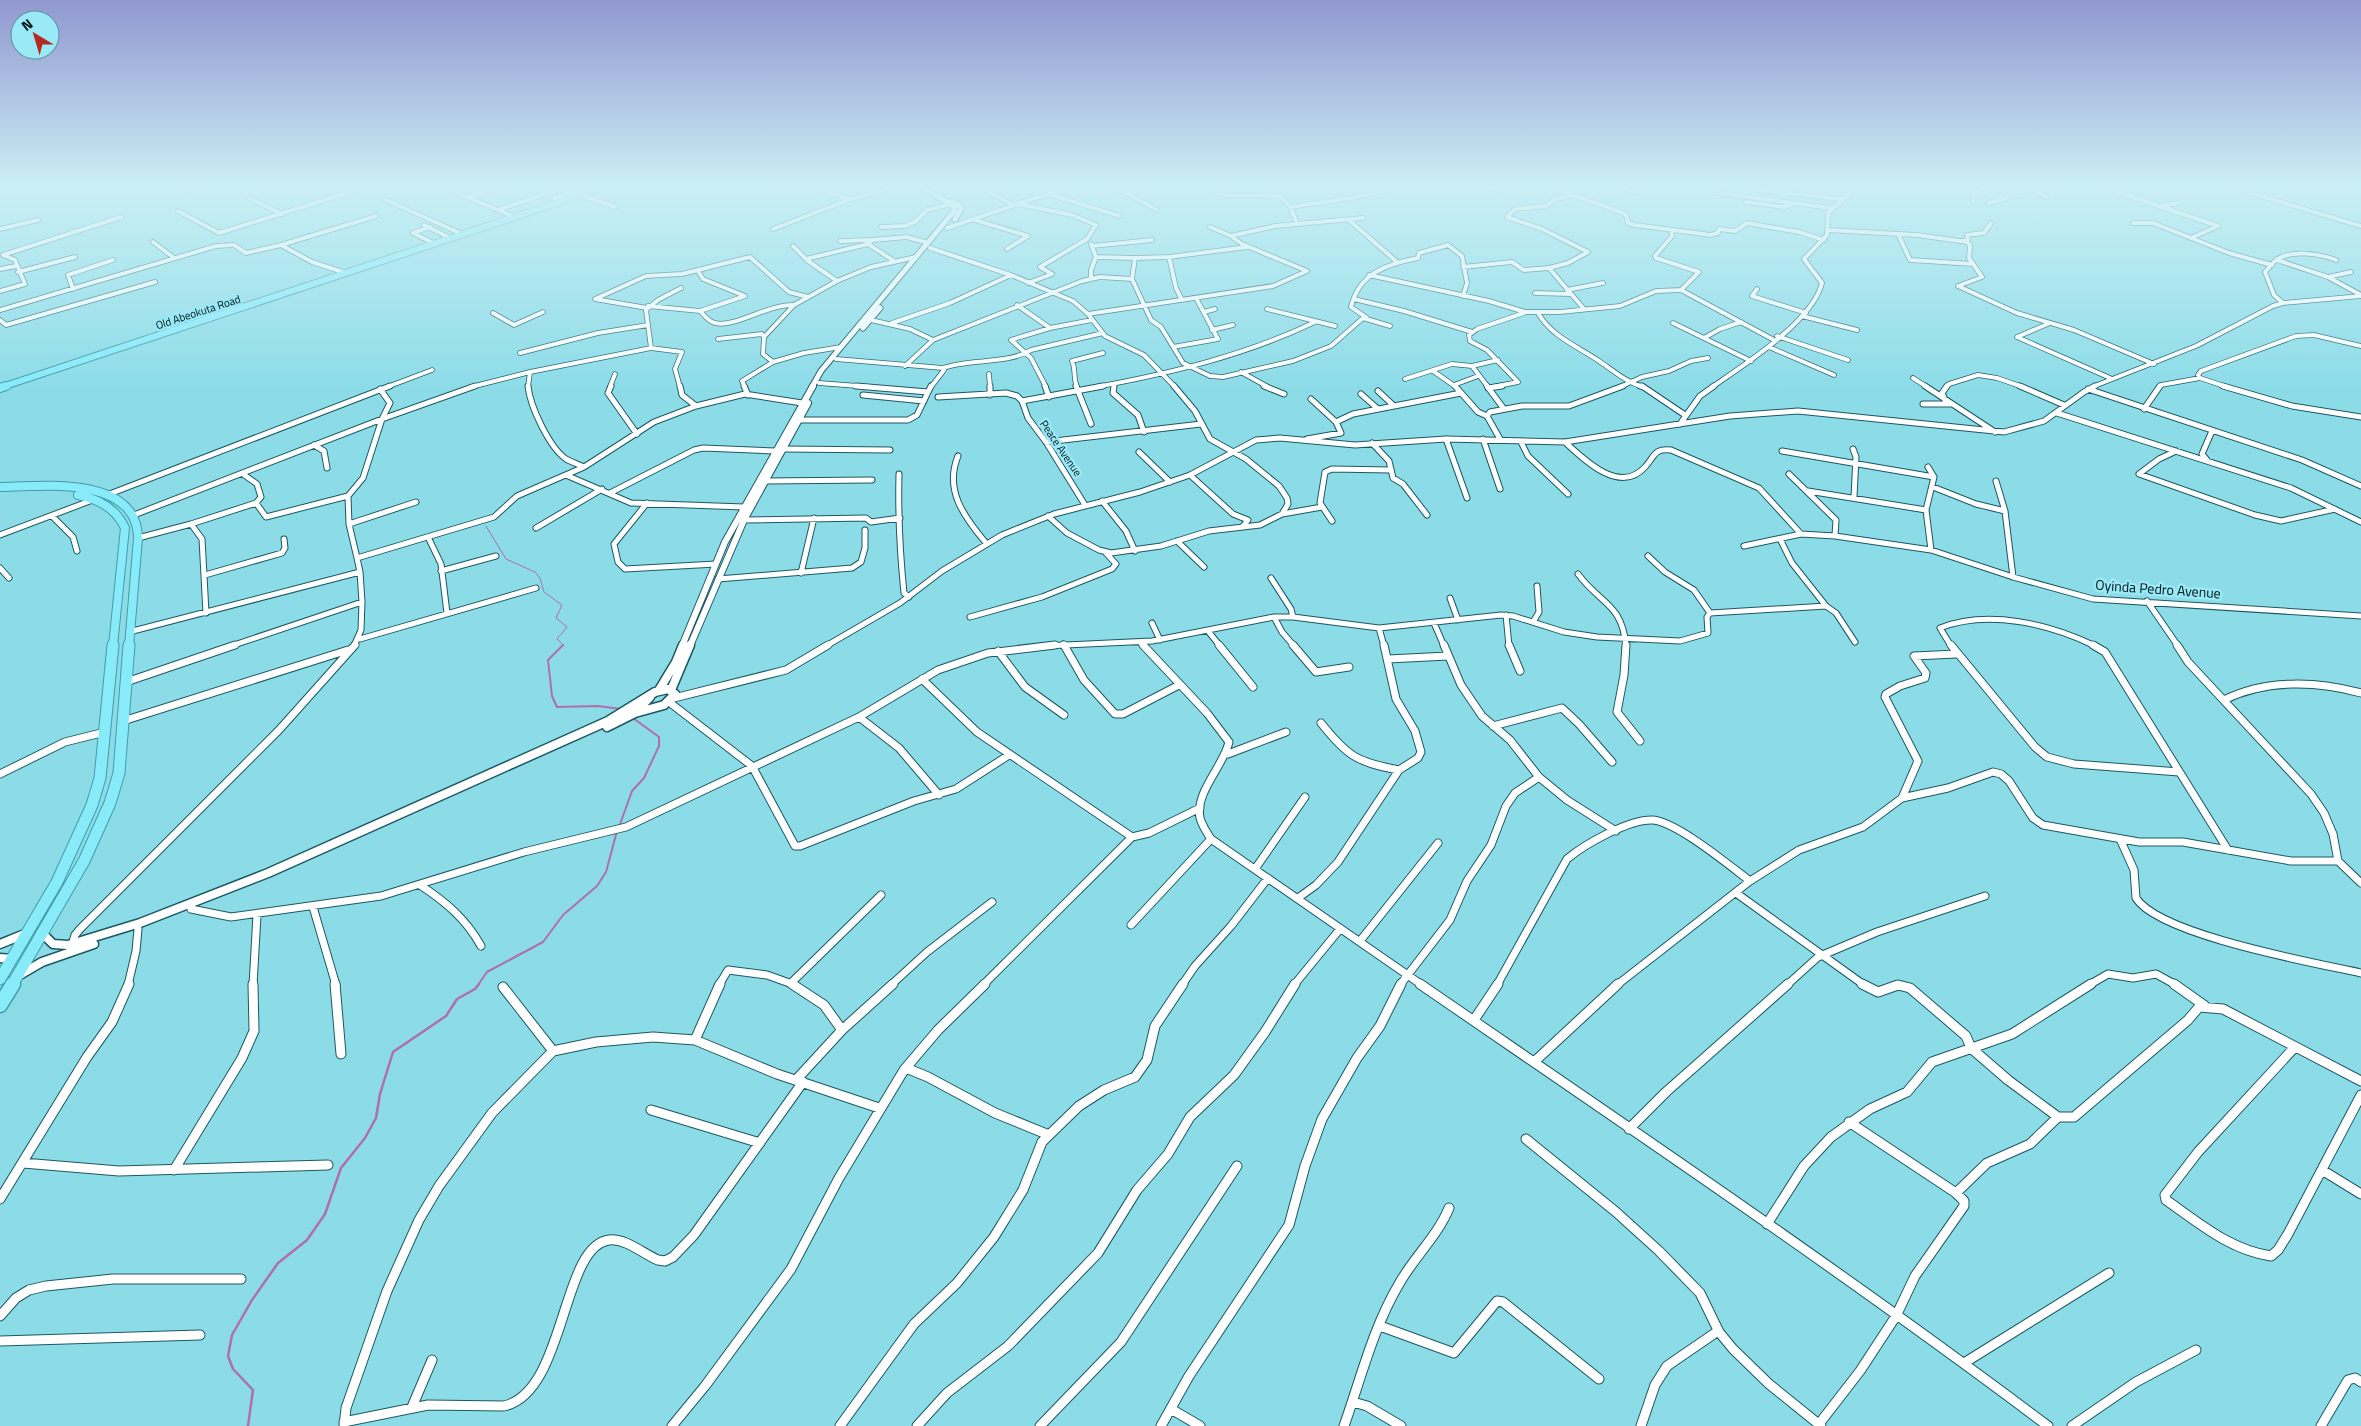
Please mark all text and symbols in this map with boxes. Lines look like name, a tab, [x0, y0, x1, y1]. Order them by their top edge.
north arrow	[10, 10, 60, 60]
text: N	[16, 13, 37, 36]
street label: Old Abeokuta Road	[153, 291, 243, 333]
street label: Peace Avenue	[1036, 417, 1086, 480]
street label: Oyinda Pedro Avenue	[2095, 574, 2222, 603]

